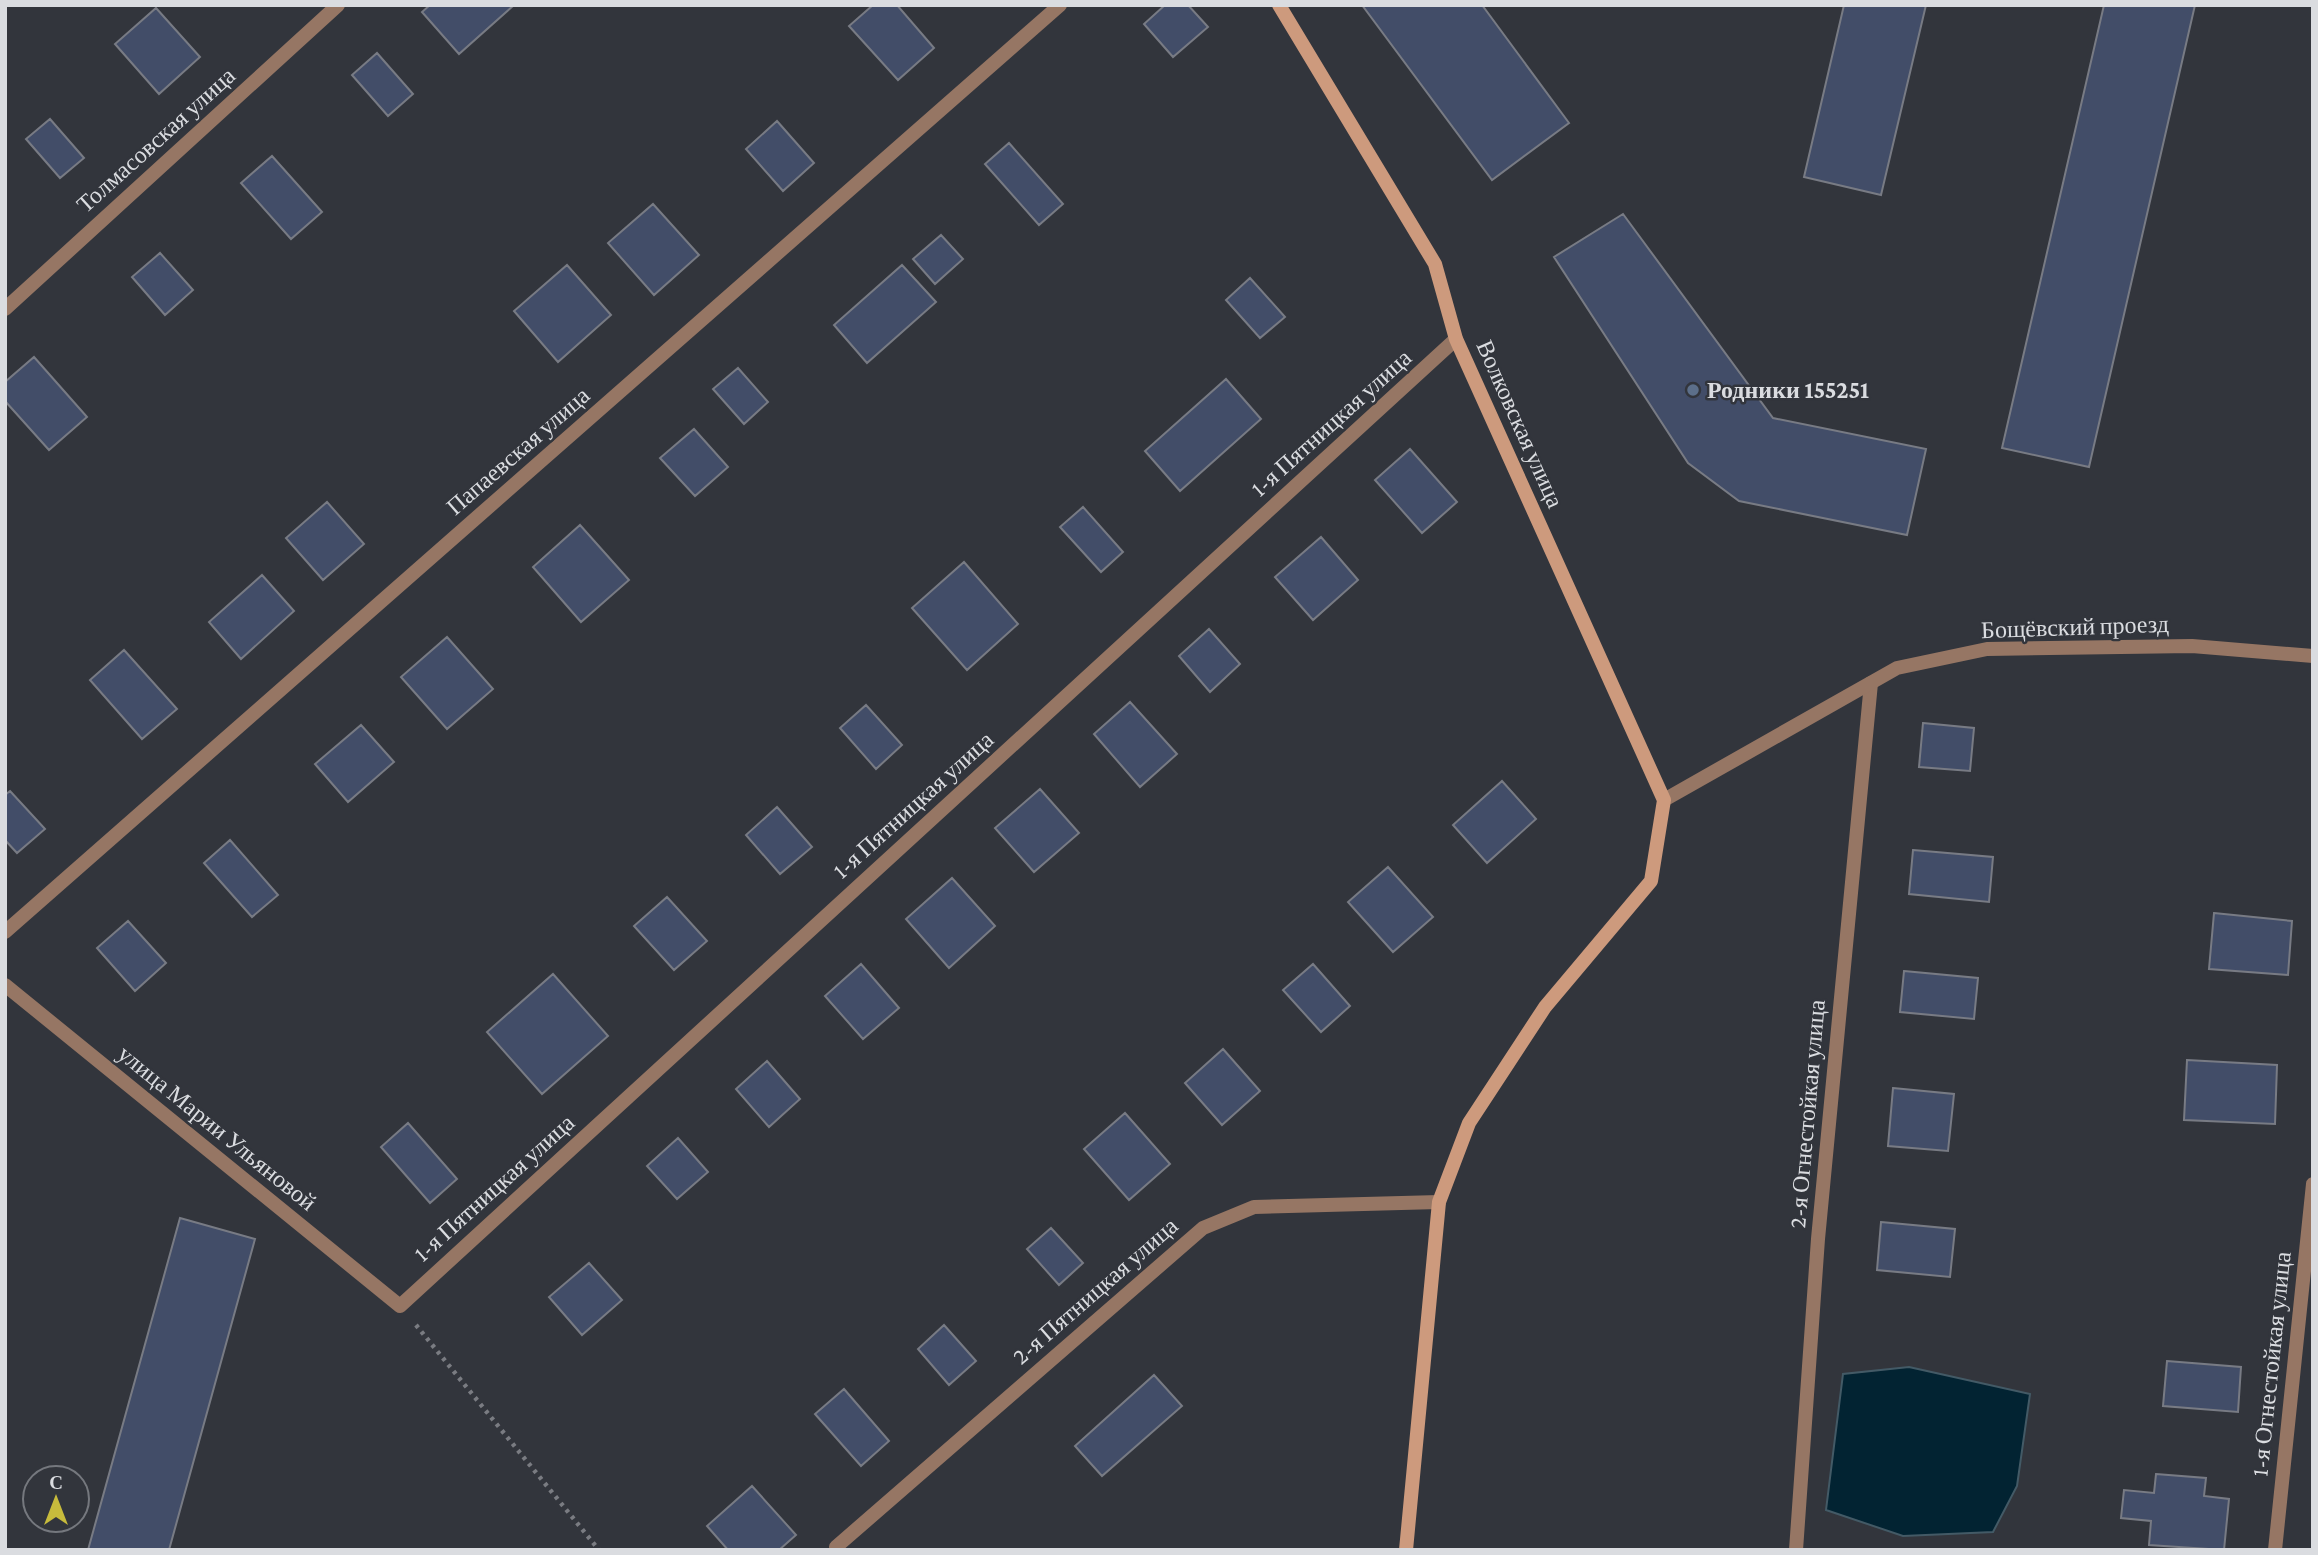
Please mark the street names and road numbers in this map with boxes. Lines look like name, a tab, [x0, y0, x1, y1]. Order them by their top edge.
street label: Толмасовская улица	[71, 61, 241, 218]
street label: Волковская улица	[1471, 336, 1570, 512]
street label: 1-я Пятницкая улица	[1245, 343, 1417, 502]
street label: Папаевская улица	[441, 381, 595, 520]
street label: Бощёвский проезд	[1981, 610, 2169, 643]
street label: 1-я Пятницкая улица	[827, 725, 999, 884]
street label: 2-я Огнестойкая улица	[1783, 998, 1830, 1229]
street label: улица Марии Ульяновой	[113, 1039, 322, 1216]
street label: 1-я Пятницкая улица	[408, 1108, 580, 1267]
street label: 2-я Пятницкая улица	[1007, 1211, 1183, 1370]
street label: 1-я Огнестойкая улица	[2245, 1250, 2296, 1478]

